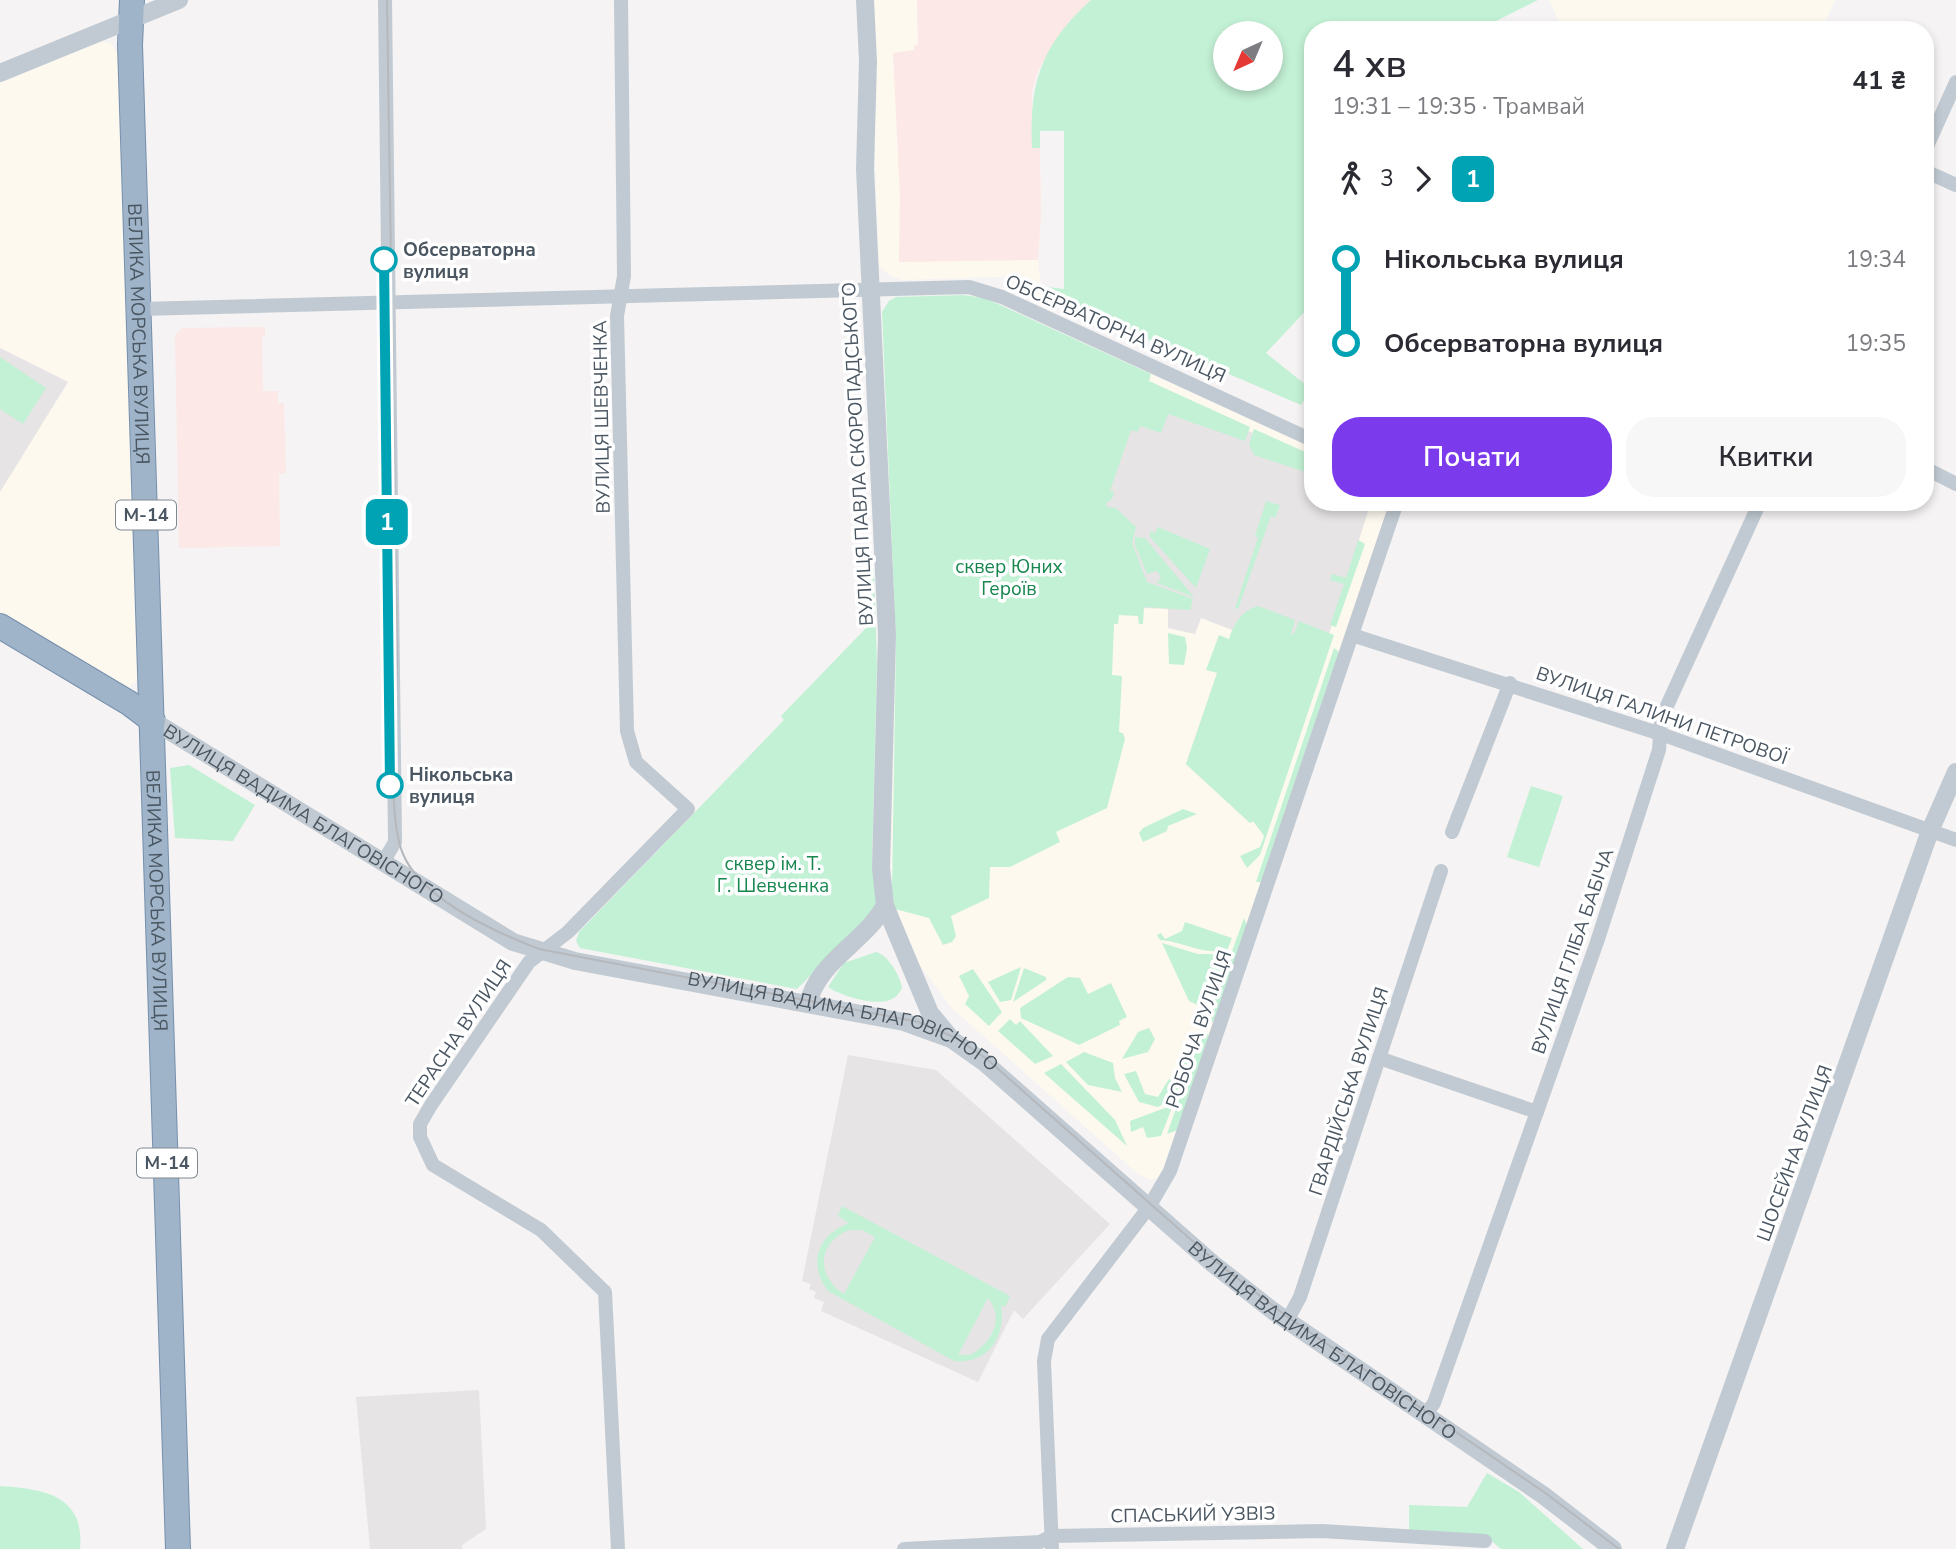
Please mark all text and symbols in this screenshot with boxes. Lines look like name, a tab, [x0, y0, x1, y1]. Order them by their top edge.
north arrow	[1213, 21, 1283, 91]
map controls	[1213, 21, 1283, 91]
text: 4 хв	[1332, 39, 1407, 90]
text: 41 ₴	[1852, 63, 1906, 98]
text: 19:31 – 19:35 · Трамвай	[1332, 91, 1585, 122]
icon: walk	[1332, 160, 1370, 198]
icon: forward	[1404, 160, 1442, 198]
text: 3	[1380, 163, 1394, 194]
text: 1	[1466, 163, 1480, 195]
street label: ВЕЛИКА МОРСЬКА ВУЛИЦЯ	[121, 203, 155, 465]
place label: Обсерваторна вулиця	[403, 237, 536, 285]
text: Нікольська вулиця	[1384, 242, 1624, 277]
text: 19:34	[1846, 244, 1906, 275]
marker: Обсерваторна вулиця	[371, 247, 397, 273]
street label: ОБСЕРВАТОРНА ВУЛИЦЯ	[1001, 268, 1230, 389]
street label: ВУЛИЦЯ ПАВЛА СКОРОПАДСЬКОГО	[836, 281, 880, 627]
street label: ВУЛИЦЯ ШЕВЧЕНКА	[587, 320, 617, 514]
text: Обсерваторна вулиця	[1384, 326, 1663, 361]
text: 19:35	[1846, 328, 1906, 359]
button: Почати	[1332, 417, 1612, 497]
button: Квитки	[1626, 417, 1906, 497]
line badge: 1	[364, 499, 410, 545]
road number: М-14	[116, 500, 176, 530]
text: 1	[380, 506, 394, 538]
park label: сквер Юних Героїв	[955, 554, 1063, 602]
street label: ВУЛИЦЯ ГАЛИНИ ПЕТРОВОЇ	[1532, 661, 1791, 771]
street label: ВУЛИЦЯ ВАДИМА БЛАГОВІСНОГО	[158, 718, 449, 911]
place label: Нікольська вулиця	[409, 762, 513, 810]
street label: ВЕЛИКА МОРСЬКА ВУЛИЦЯ	[139, 769, 173, 1032]
marker: Нікольська вулиця	[377, 772, 403, 798]
street label: ВУЛИЦЯ ГЛІБА БАБІЧА	[1526, 845, 1620, 1058]
park label: сквер ім. Т. Г. Шевченка	[717, 851, 829, 899]
street label: РОБОЧА ВУЛИЦЯ	[1160, 947, 1238, 1112]
street label: ТЕРАСНА ВУЛИЦЯ	[400, 955, 518, 1112]
street label: ВУЛИЦЯ ВАДИМА БЛАГОВІСНОГО	[685, 966, 1004, 1078]
street label: ГВАРДІЙСЬКА ВУЛИЦЯ	[1303, 984, 1395, 1199]
street label: ШОСЕЙНА ВУЛИЦЯ	[1751, 1061, 1839, 1245]
road number: М-14	[137, 1148, 197, 1178]
street label: ВУЛИЦЯ ВАДИМА БЛАГОВІСНОГО	[1182, 1236, 1462, 1446]
street label: СПАСЬКИЙ УЗВІЗ	[1110, 1501, 1276, 1529]

